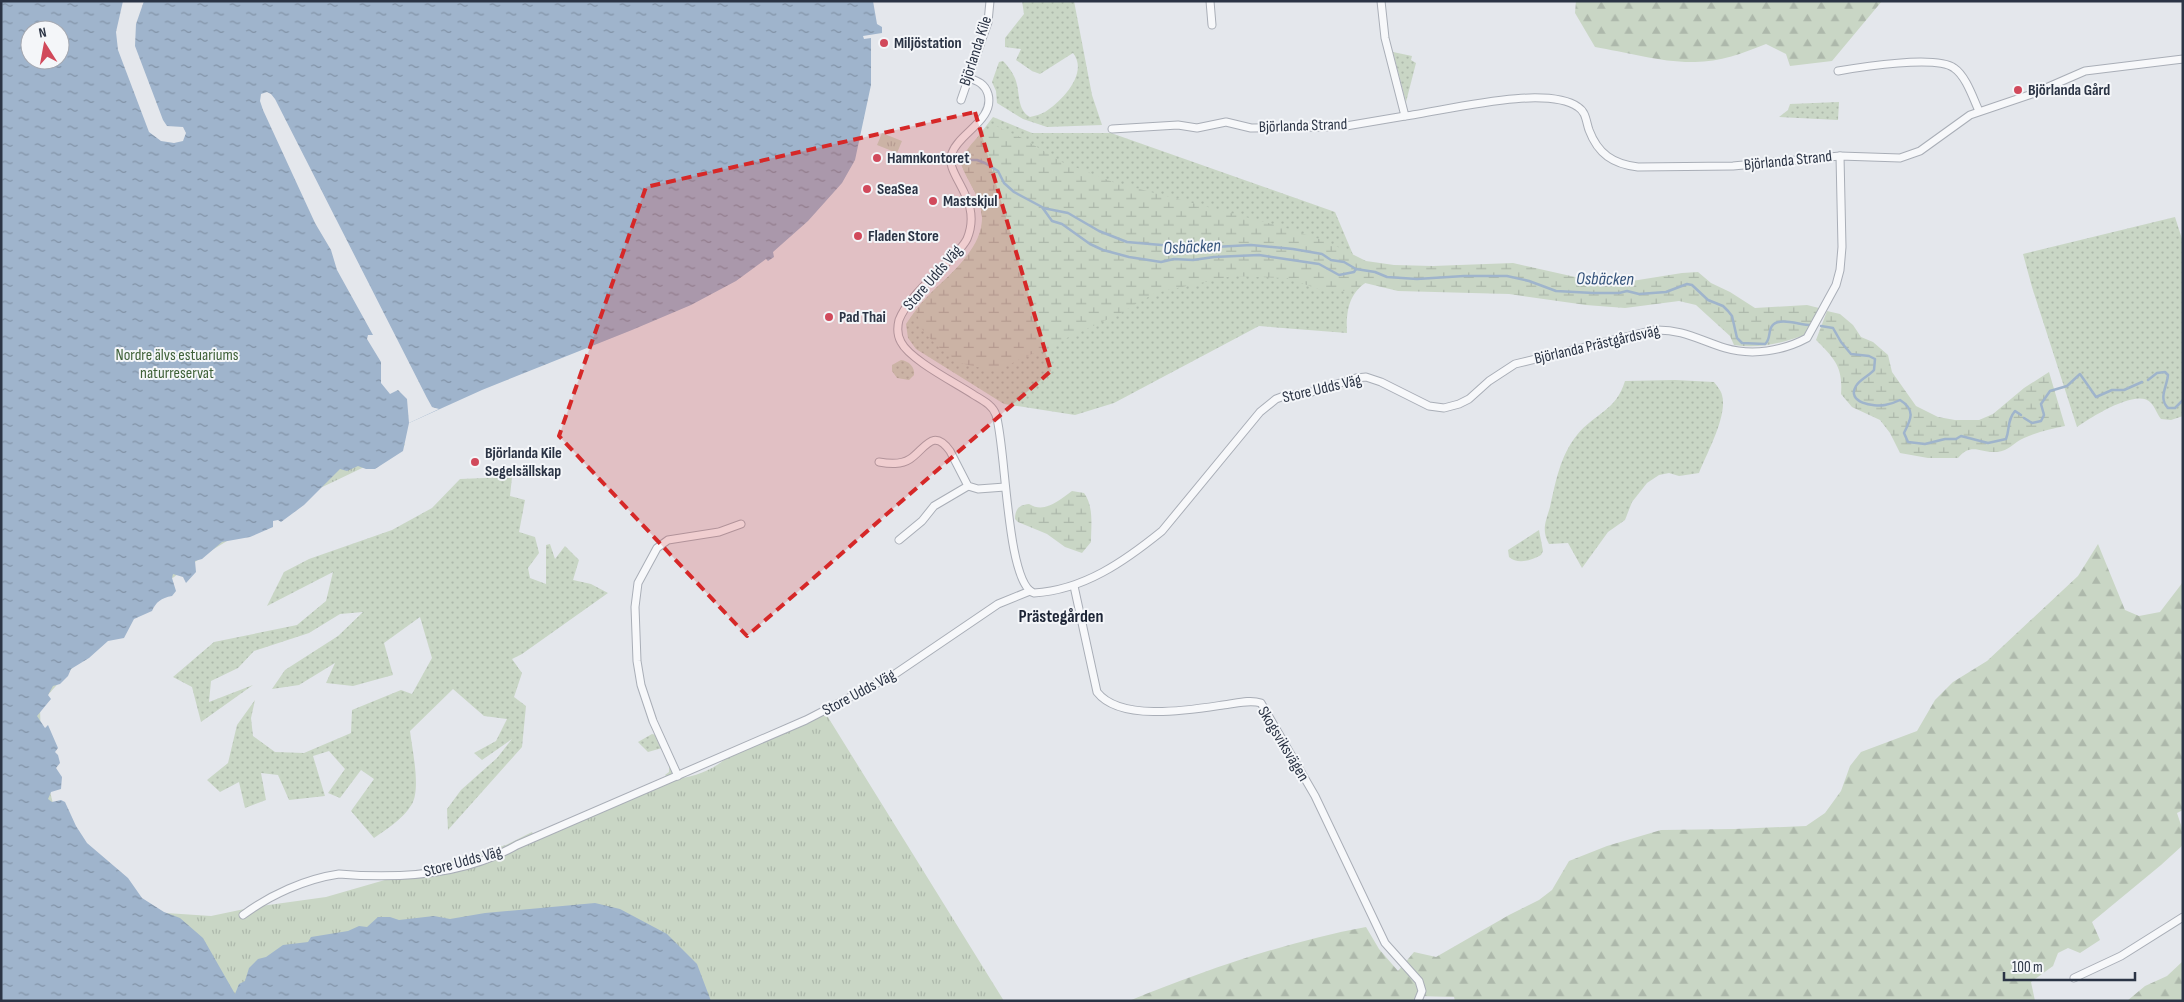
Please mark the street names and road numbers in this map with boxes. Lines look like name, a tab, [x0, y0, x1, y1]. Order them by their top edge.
street label: Björlanda Kile	[956, 14, 996, 88]
street label: Björlanda Strand	[1259, 115, 1347, 137]
street label: Björlanda Strand	[1743, 147, 1833, 175]
street label: Store Udds Väg	[899, 241, 967, 315]
street label: Björlanda Prästgårdsväg	[1533, 321, 1661, 369]
street label: Store Udds Väg	[1281, 371, 1363, 407]
street label: Store Udds Väg	[819, 666, 899, 720]
street label: Skogsviksvägen	[1253, 703, 1313, 785]
street label: Store Udds Väg	[422, 842, 504, 882]

